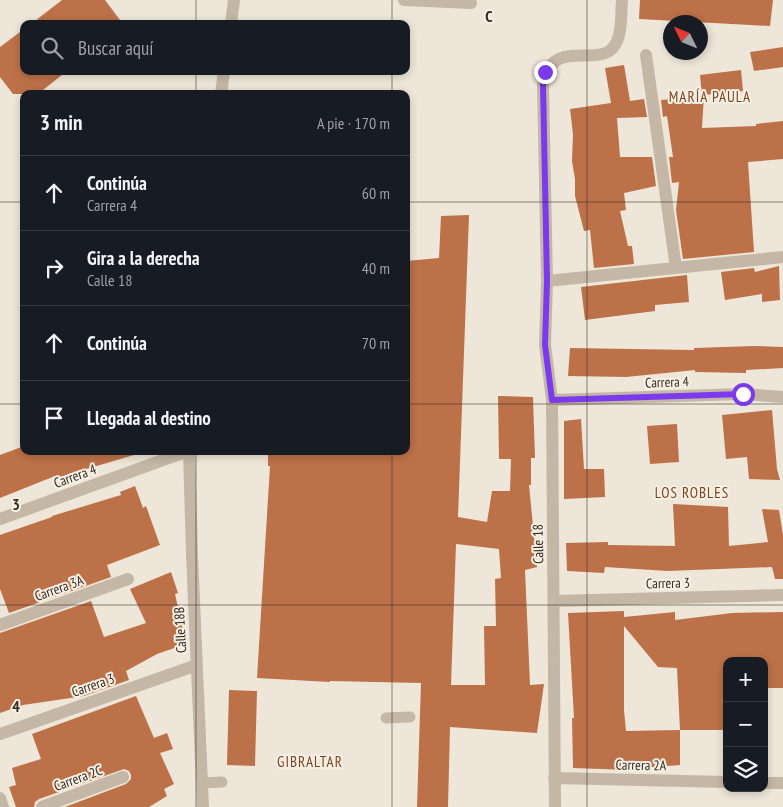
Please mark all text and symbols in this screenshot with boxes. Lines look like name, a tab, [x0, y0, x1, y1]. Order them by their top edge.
text: C	[485, 6, 493, 26]
north arrow	[663, 15, 708, 60]
search box	[20, 20, 410, 75]
icon: search	[38, 34, 66, 62]
text: Buscar aquí	[78, 36, 153, 60]
route end	[534, 61, 557, 84]
district label: MARÍA PAULA	[669, 87, 751, 106]
text: 3 min	[40, 109, 82, 136]
text: A pie · 170 m	[317, 113, 390, 133]
text: Continúa	[87, 171, 147, 195]
icon: ahead	[40, 179, 68, 207]
text: 60 m	[362, 183, 390, 203]
text: Carrera 4	[87, 195, 137, 215]
text: Gira a la derecha	[87, 246, 200, 270]
icon: right	[40, 254, 68, 282]
text: 40 m	[362, 258, 390, 278]
text: Calle 18	[87, 270, 132, 290]
icon: ahead	[40, 329, 68, 357]
text: Continúa	[87, 331, 147, 355]
text: 70 m	[362, 333, 390, 353]
street label: Carrera 4	[645, 372, 690, 392]
route start	[732, 383, 755, 406]
icon: arrive	[40, 404, 68, 432]
text: Llegada al destino	[87, 406, 211, 430]
street label: Carrera 4	[51, 460, 99, 492]
district label: LOS ROBLES	[655, 483, 729, 502]
text: 3	[12, 494, 20, 514]
street label: Calle 18	[529, 524, 547, 564]
street label: Carrera 3A	[32, 571, 86, 605]
street label: Carrera 3	[646, 574, 690, 592]
street label: Calle 18B	[170, 606, 190, 654]
map controls	[723, 657, 768, 792]
button: +	[723, 657, 768, 702]
street label: Carrera 3	[69, 669, 117, 701]
text: 4	[12, 696, 20, 716]
button: −	[723, 702, 768, 747]
button: layers	[723, 747, 768, 792]
district label: GIBRALTAR	[277, 752, 343, 771]
street label: Carrera 2A	[616, 756, 667, 774]
street label: Carrera 2C	[51, 761, 105, 795]

